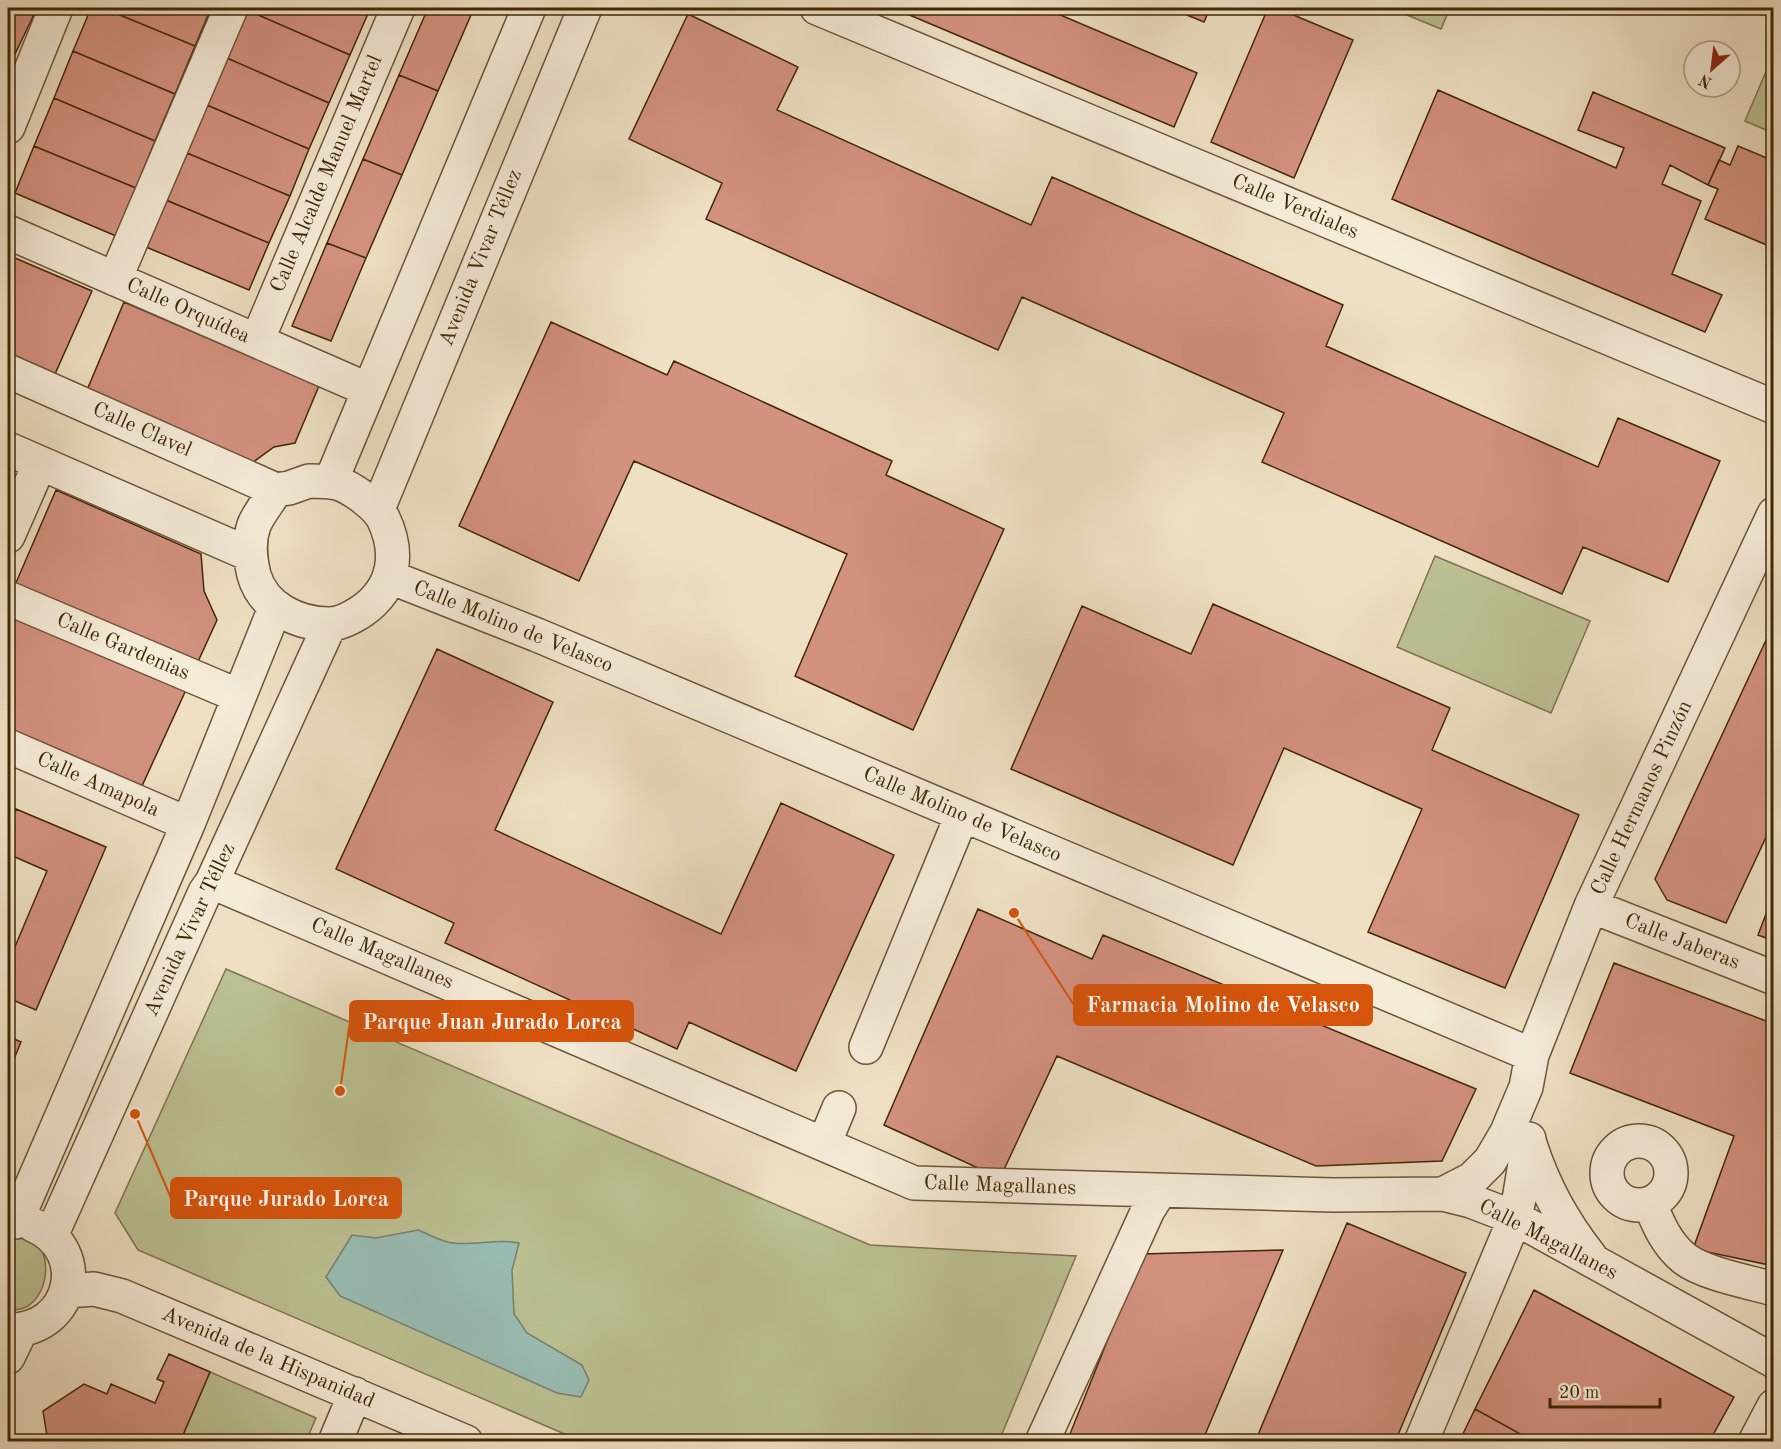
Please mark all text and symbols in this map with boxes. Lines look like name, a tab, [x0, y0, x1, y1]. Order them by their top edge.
north arrow	[1682, 39, 1742, 99]
street label: Calle Alcalde Manuel Martel	[267, 52, 387, 296]
text: N	[1696, 70, 1715, 90]
street label: Avenida Vivar Téllez	[436, 167, 526, 349]
street label: Calle Verdiales	[1229, 171, 1361, 243]
street label: Calle Orquídea	[123, 274, 253, 348]
street label: Calle Clavel	[89, 399, 195, 461]
street label: Calle Molino de Velasco	[410, 577, 616, 677]
street label: Calle Gardenias	[53, 609, 193, 685]
street label: Calle Hermanos Pinzón	[1588, 697, 1696, 899]
street label: Calle Amapola	[34, 749, 162, 821]
street label: Calle Molino de Velasco	[860, 764, 1064, 866]
street label: Avenida Vivar Téllez	[141, 840, 239, 1020]
street label: Calle Jaberas	[1621, 910, 1743, 974]
street label: Calle Magallanes	[308, 914, 456, 994]
callout: Farmacia Molino de Velasco	[1074, 985, 1372, 1025]
text: Farmacia Molino de Velasco	[1086, 995, 1360, 1017]
callout: Parque Juan Jurado Lorca	[350, 1001, 633, 1041]
text: Parque Juan Jurado Lorca	[362, 1012, 622, 1034]
street label: Calle Magallanes	[923, 1173, 1077, 1199]
callout: Parque Jurado Lorca	[171, 1178, 401, 1218]
text: Parque Jurado Lorca	[183, 1189, 389, 1211]
street label: Calle Magallanes	[1475, 1196, 1621, 1284]
street label: Avenida de la Hispanidad	[158, 1304, 378, 1412]
scale bar	[1550, 1371, 1660, 1409]
text: 20 m	[1559, 1384, 1599, 1402]

